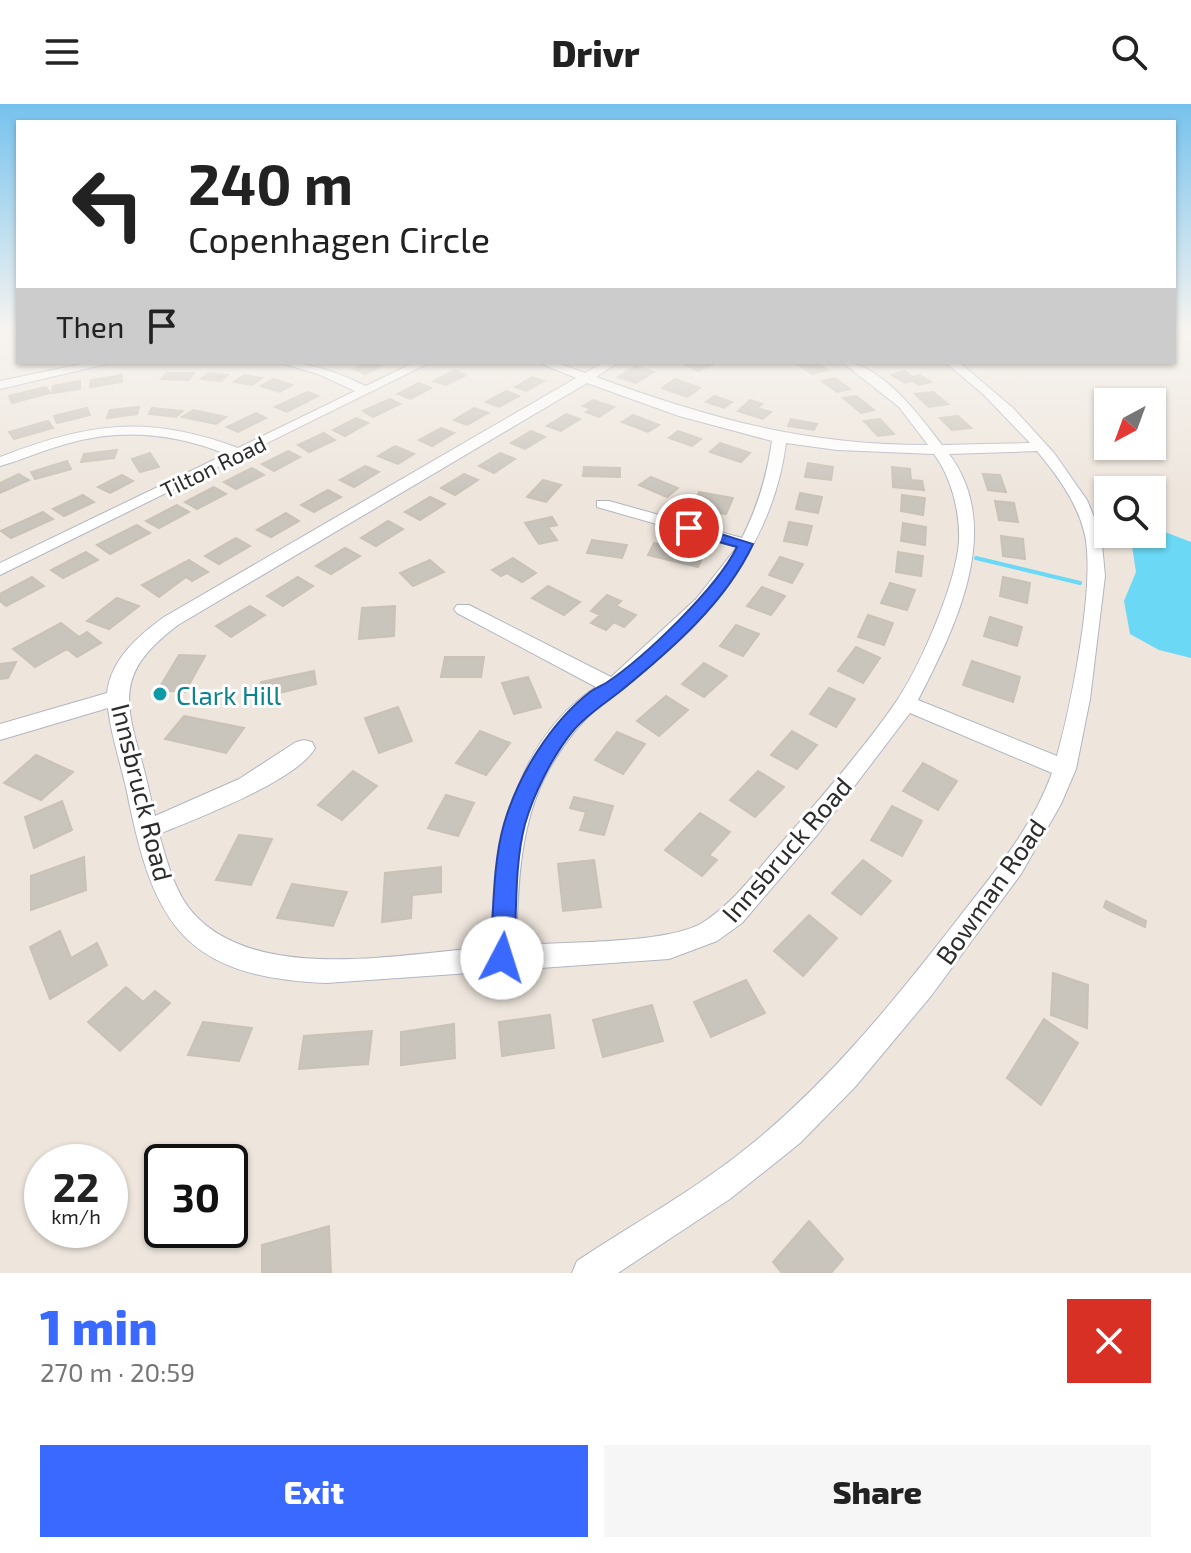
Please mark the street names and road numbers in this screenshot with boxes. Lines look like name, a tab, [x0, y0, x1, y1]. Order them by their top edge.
street label: Tilton Road	[156, 429, 270, 503]
street label: Innsbruck Road	[106, 700, 180, 884]
street label: Innsbruck Road	[715, 770, 857, 928]
street label: Bowman Road	[929, 812, 1051, 970]

